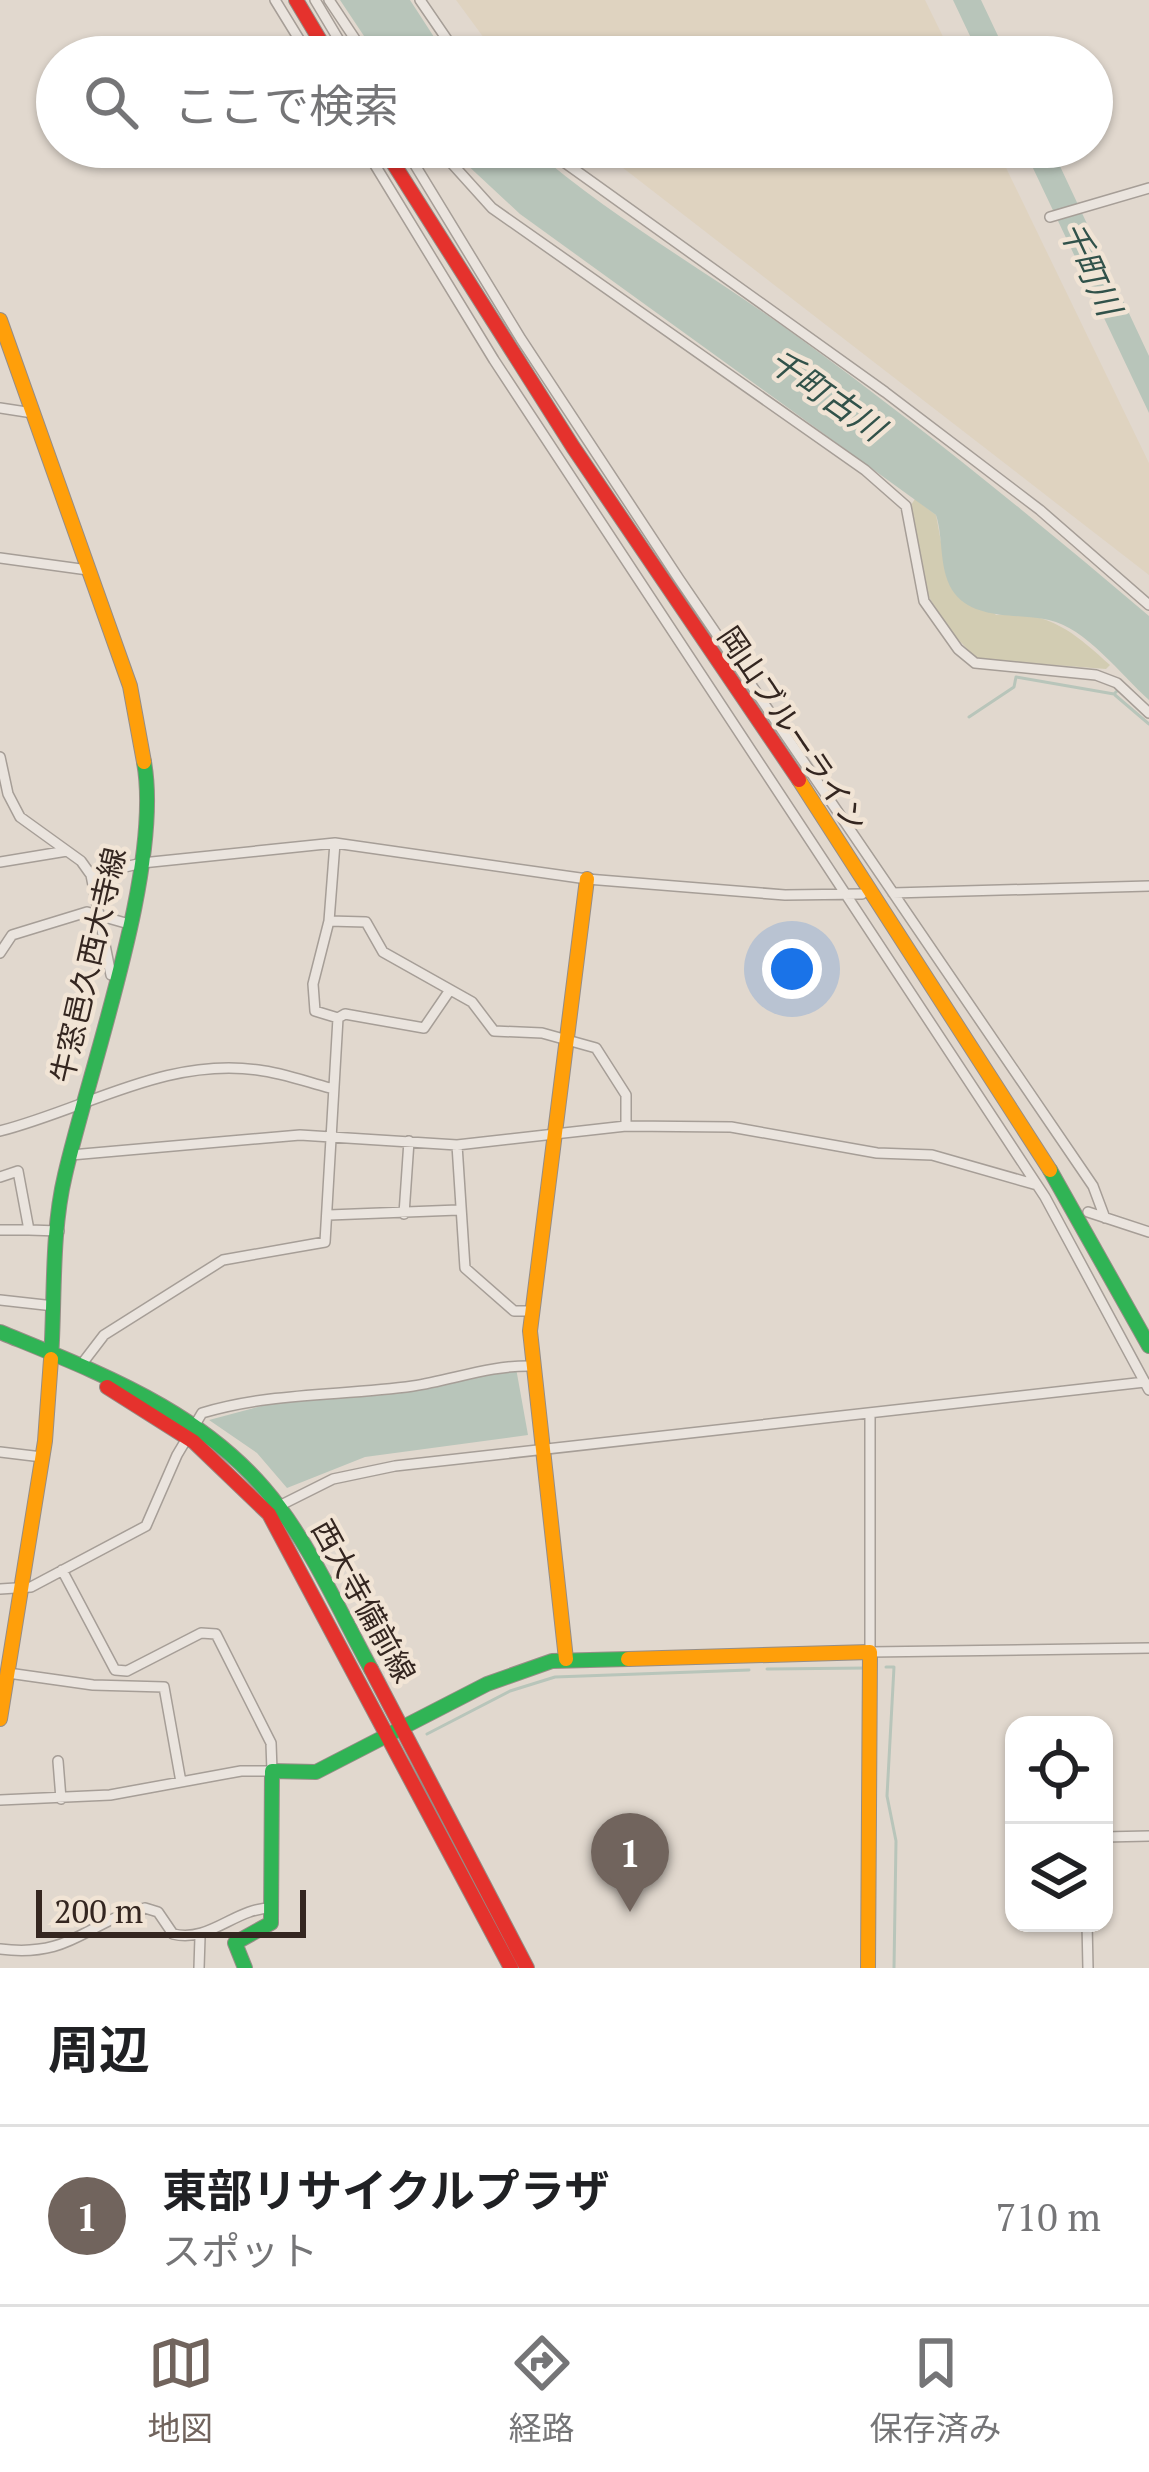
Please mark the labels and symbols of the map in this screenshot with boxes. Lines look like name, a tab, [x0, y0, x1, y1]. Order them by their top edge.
water label: 千町川	[1051, 214, 1133, 325]
water label: 千町古川	[761, 339, 896, 451]
street label: 岡山ブルーライン	[709, 618, 877, 840]
street label: 牛窓邑久西大寺線	[42, 844, 134, 1086]
your location	[762, 939, 822, 999]
street label: 西大寺備前線	[303, 1513, 425, 1689]
pin: 1	[591, 1813, 669, 1912]
scale bar	[36, 1884, 306, 1937]

